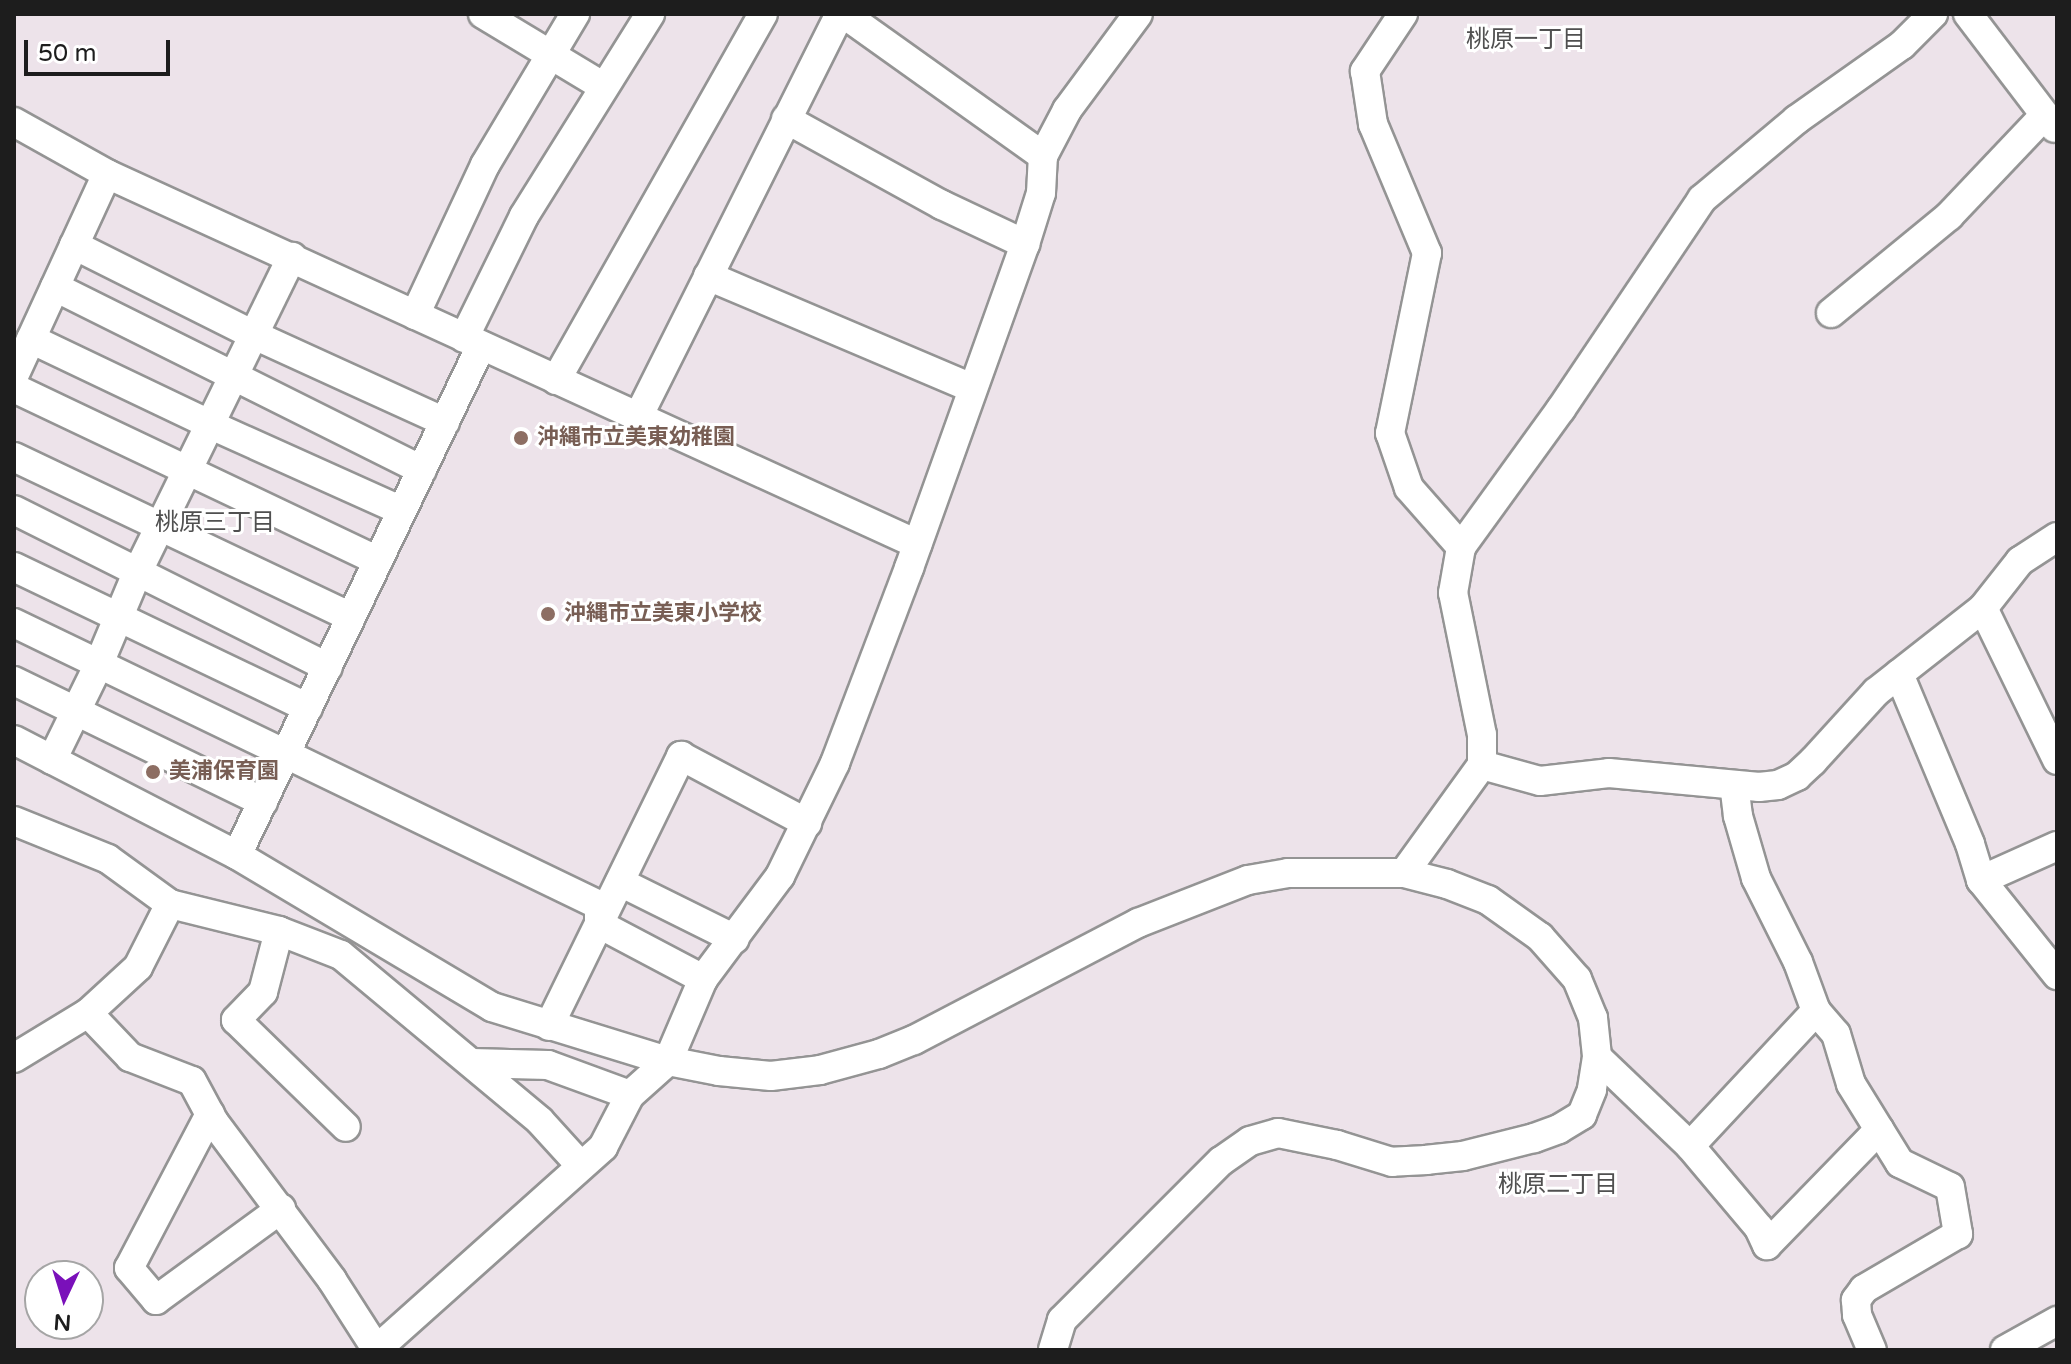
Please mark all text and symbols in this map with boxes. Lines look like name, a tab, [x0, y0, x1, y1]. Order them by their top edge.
scale bar	[28, 24, 174, 74]
district label: 桃原一丁目	[1466, 26, 1586, 54]
text: 50 m	[38, 39, 96, 68]
place label: 沖縄市立美東幼稚園	[537, 425, 735, 451]
marker: 沖縄市立美東幼稚園	[512, 429, 530, 447]
district label: 桃原三丁目	[155, 509, 275, 537]
place label: 沖縄市立美東小学校	[564, 601, 762, 627]
marker: 沖縄市立美東小学校	[539, 605, 557, 623]
place label: 美浦保育園	[169, 759, 279, 785]
marker: 美浦保育園	[144, 763, 162, 781]
district label: 桃原二丁目	[1498, 1171, 1618, 1199]
north arrow	[24, 1260, 104, 1340]
text: N	[53, 1308, 72, 1336]

